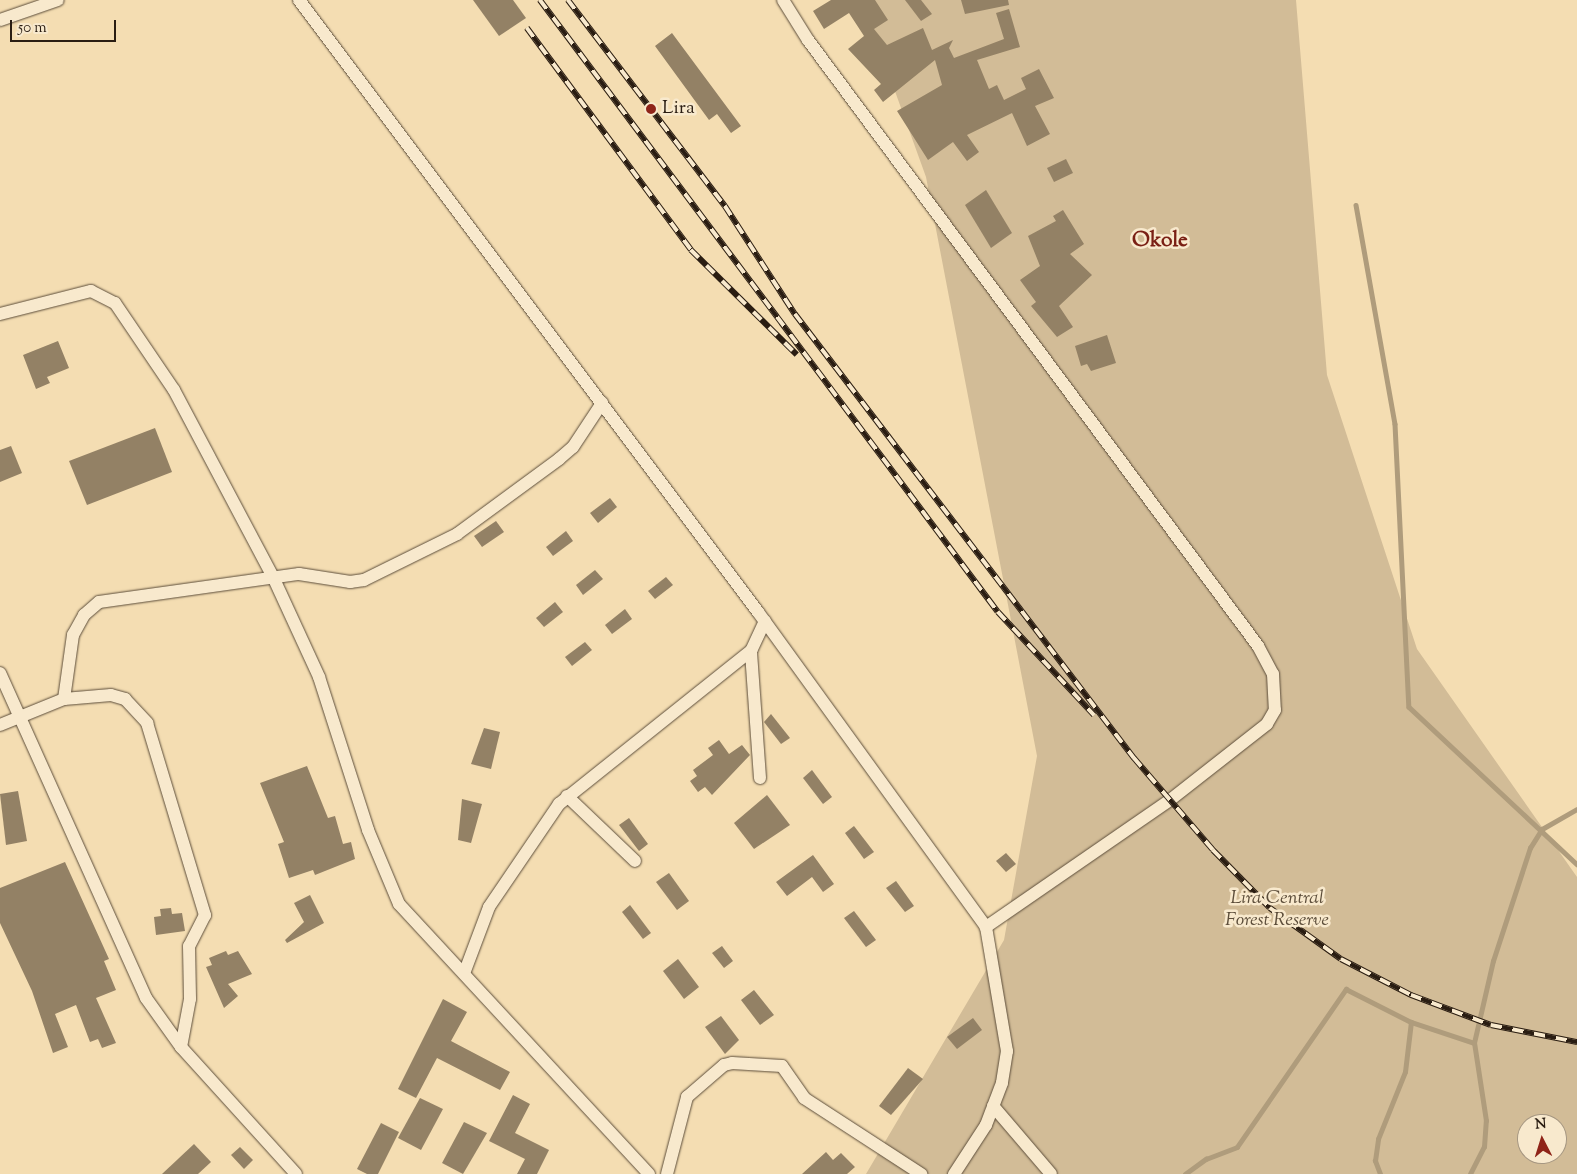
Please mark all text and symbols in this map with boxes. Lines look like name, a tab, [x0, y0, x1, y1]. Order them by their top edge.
scale bar	[12, 10, 119, 42]
text: 50 m	[18, 18, 47, 39]
place label: Lira	[662, 98, 695, 120]
marker: Lira	[644, 102, 658, 116]
district label: Okole	[1132, 228, 1188, 254]
park label: Lira Central Forest Reserve	[1225, 888, 1329, 932]
north arrow	[1517, 1114, 1567, 1164]
text: N	[1534, 1115, 1547, 1136]

